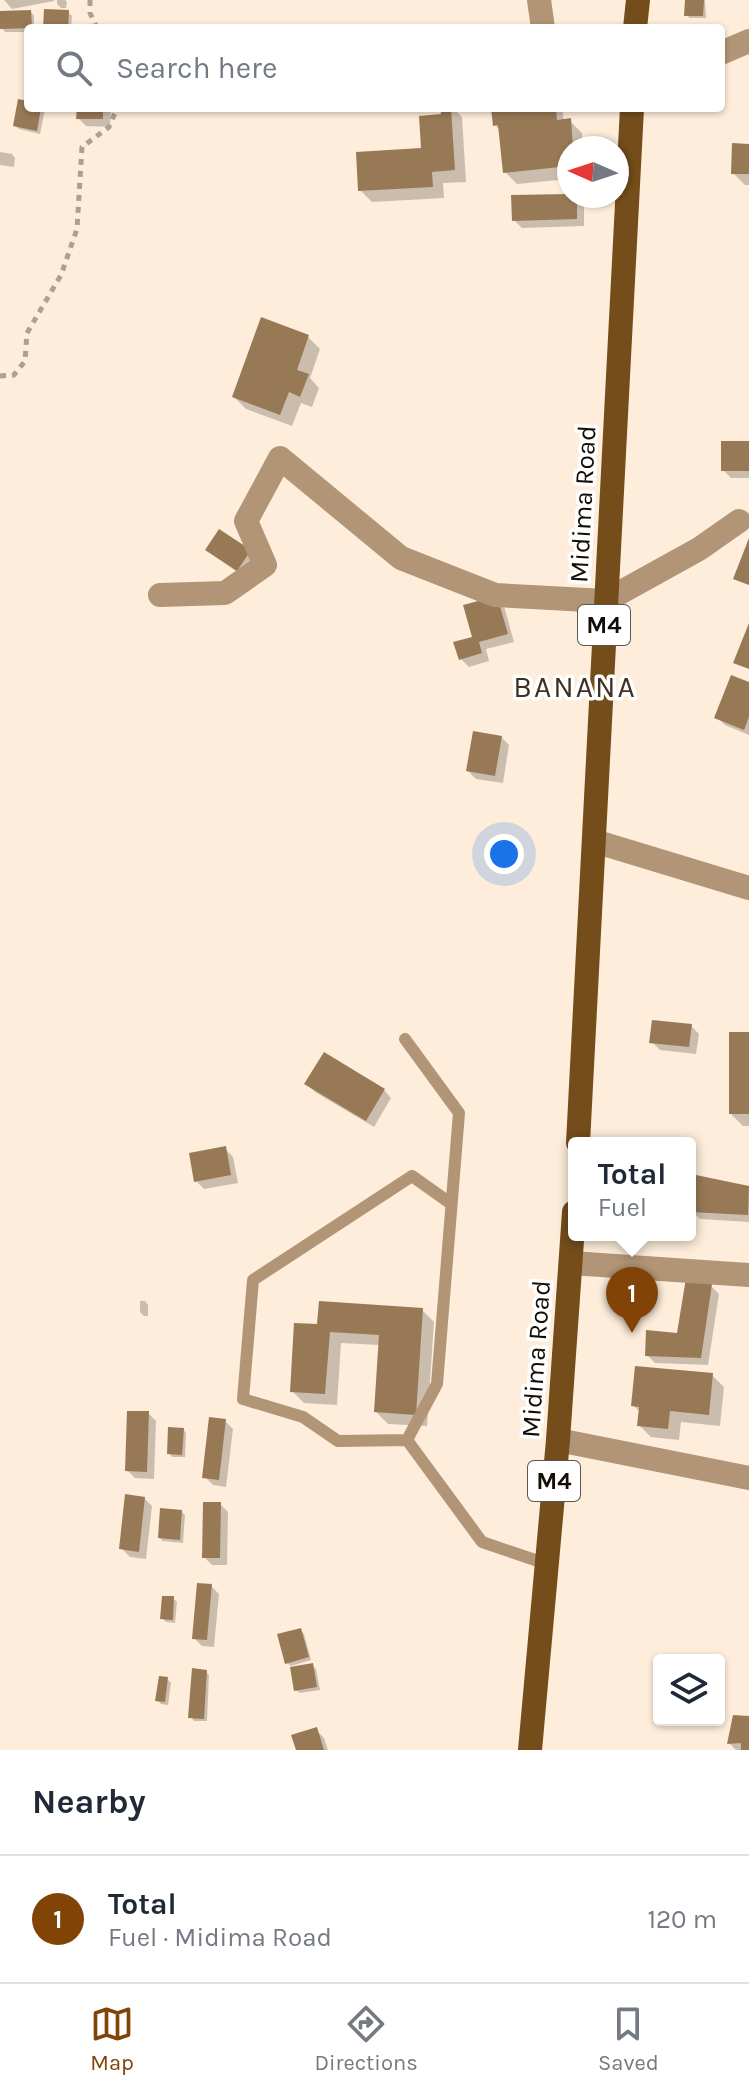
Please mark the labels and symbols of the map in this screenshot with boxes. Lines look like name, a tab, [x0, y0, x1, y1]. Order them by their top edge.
north arrow	[557, 136, 629, 208]
street label: Midima Road	[563, 424, 603, 584]
road number: M4	[578, 605, 630, 645]
district label: BANANA	[513, 669, 637, 705]
your location	[484, 834, 524, 874]
pin: 1	[606, 1267, 658, 1333]
street label: Midima Road	[515, 1279, 557, 1439]
road number: M4	[528, 1461, 580, 1501]

